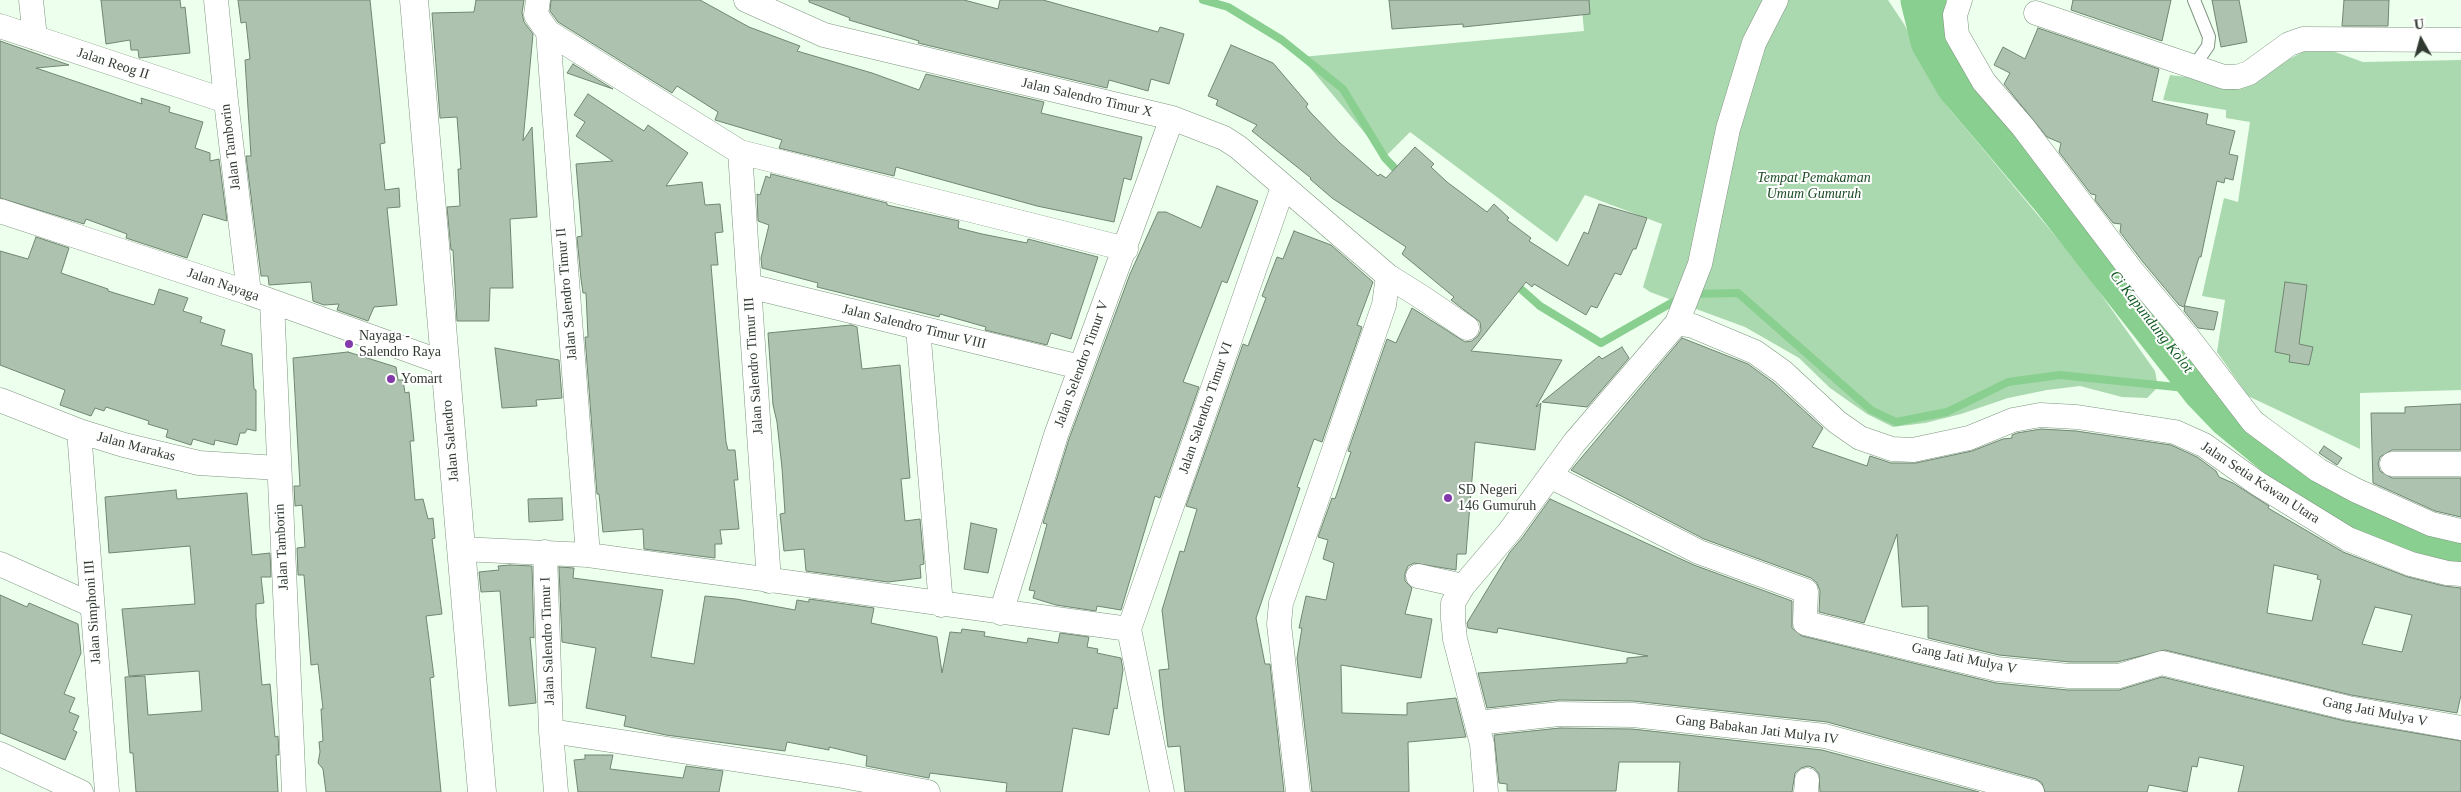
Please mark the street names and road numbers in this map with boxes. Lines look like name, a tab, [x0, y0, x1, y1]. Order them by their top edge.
street label: Jalan Reog II	[75, 44, 151, 84]
street label: Jalan Salendro Timur X	[1020, 75, 1154, 121]
street label: Jalan Tamborin	[217, 103, 245, 191]
street label: Jalan Salendro Timur II	[553, 227, 581, 361]
street label: Jalan Nayaga	[185, 265, 261, 305]
street label: Jalan Salendro Timur III	[741, 297, 767, 435]
street label: Jalan Selendro Timur V	[1051, 298, 1113, 430]
street label: Jalan Salendro Timur VIII	[840, 301, 988, 353]
street label: Jalan Salendro Timur VI	[1176, 340, 1236, 476]
street label: Jalan Salendro	[439, 399, 463, 483]
street label: Jalan Marakas	[95, 428, 177, 466]
street label: Jalan Setia Kawan Utara	[2198, 438, 2322, 528]
street label: Jalan Tamborin	[271, 503, 293, 591]
street label: Jalan Simphoni III	[81, 559, 105, 665]
street label: Jalan Salendro Timur I	[537, 577, 559, 705]
street label: Gang Jati Mulya V	[1910, 640, 2018, 678]
street label: Gang Jati Mulya V	[2321, 694, 2429, 730]
street label: Gang Babakan Jati Mulya IV	[1675, 712, 1839, 748]

